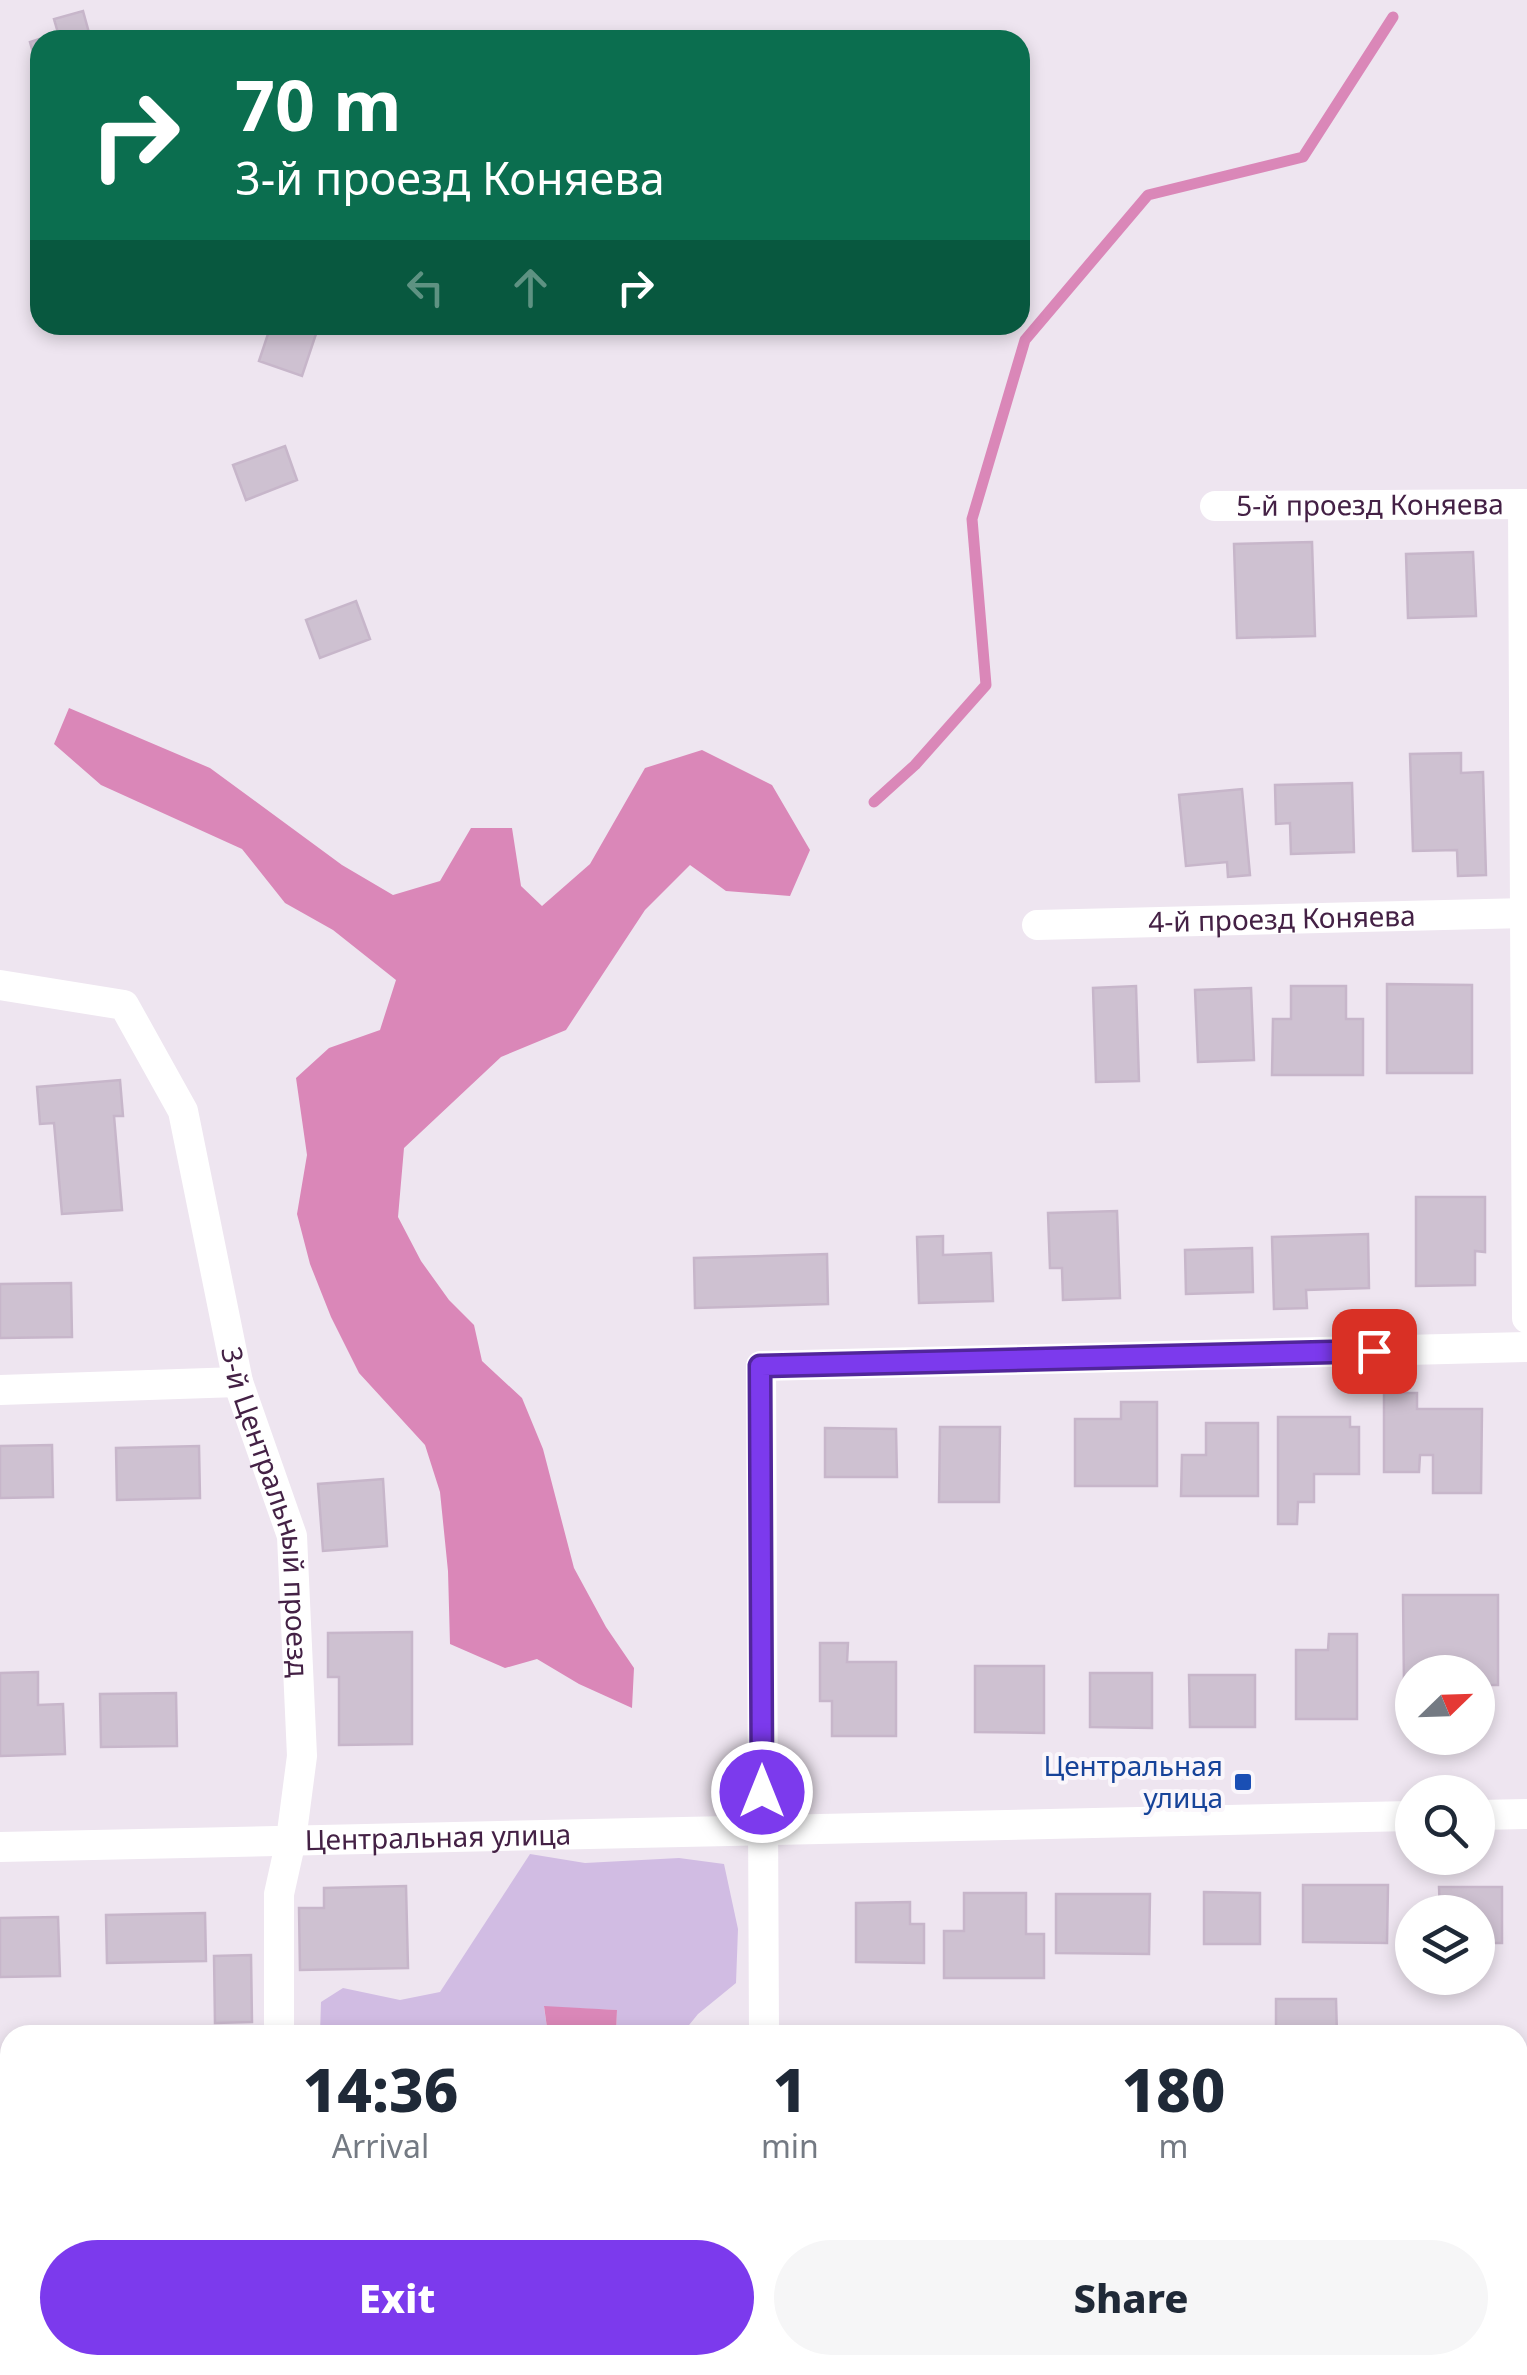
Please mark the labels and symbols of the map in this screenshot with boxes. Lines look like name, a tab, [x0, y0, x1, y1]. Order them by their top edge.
street label: 5-й проезд Коняева	[1236, 484, 1504, 524]
street label: 4-й проезд Коняева	[1148, 896, 1416, 940]
pin	[1332, 1309, 1417, 1394]
street label: 3-й Центральный проезд	[213, 1343, 318, 1678]
north arrow	[1395, 1655, 1495, 1755]
position arrow	[710, 1740, 814, 1844]
place label: Центральная улица	[1043, 1746, 1223, 1816]
marker: Центральная улица	[1232, 1771, 1254, 1793]
street label: Центральная улица	[304, 1814, 571, 1858]

